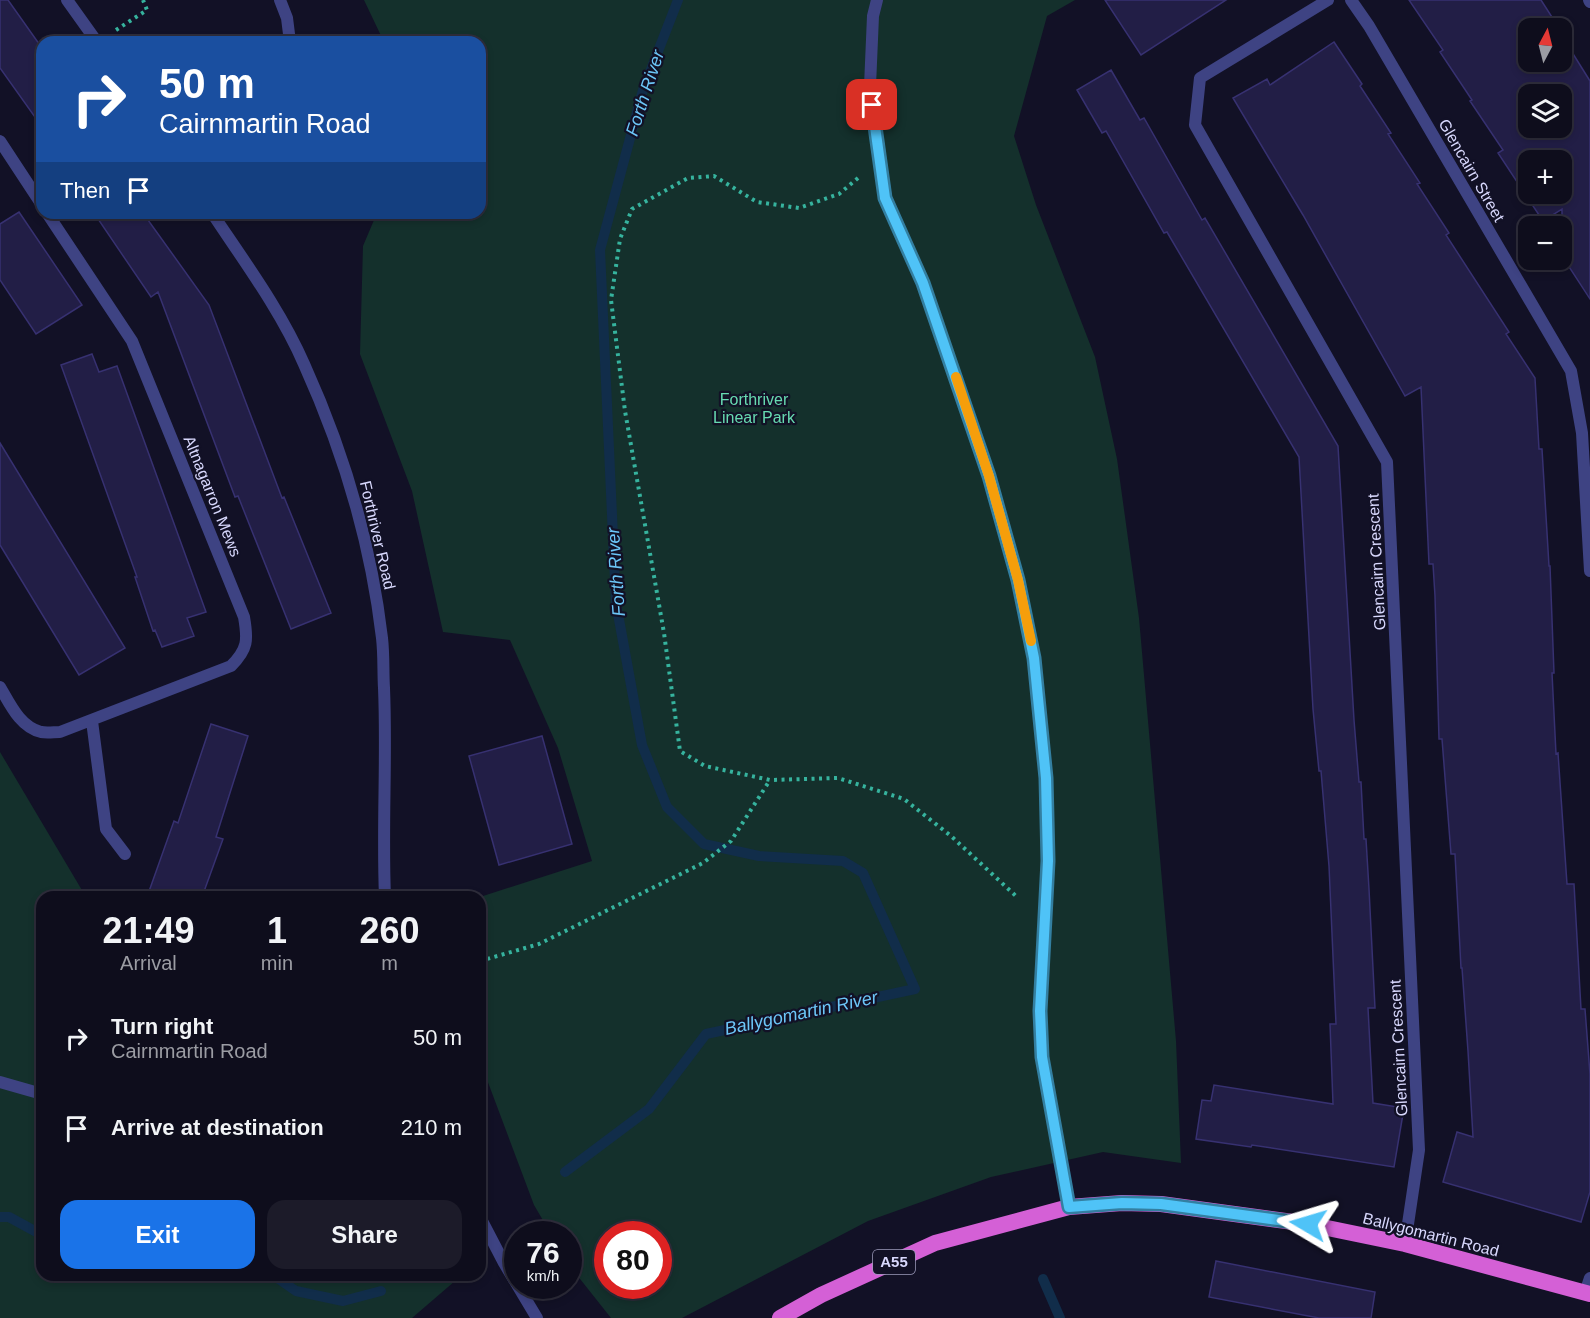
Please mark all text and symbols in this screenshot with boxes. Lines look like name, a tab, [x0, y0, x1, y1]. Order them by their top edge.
north arrow	[1518, 18, 1572, 72]
map controls	[1518, 18, 1572, 270]
water label: Forth River	[622, 47, 669, 138]
icon: right	[60, 60, 138, 138]
text: 50 m	[159, 60, 255, 107]
pin	[846, 79, 897, 130]
button: layers	[1518, 84, 1572, 138]
icon: arrive	[855, 88, 888, 121]
text: Cairnmartin Road	[159, 109, 371, 139]
street label: Glencairn Street	[1435, 116, 1508, 225]
button: +	[1518, 150, 1572, 204]
icon: arrive	[122, 174, 155, 207]
text: Then	[60, 178, 110, 203]
button: −	[1518, 216, 1572, 270]
park label: Forthriver Linear Park	[713, 391, 796, 426]
street label: Altnagarron Mews	[181, 433, 245, 559]
street label: Forthriver Road	[357, 479, 398, 591]
street label: Glencairn Crescent	[1364, 493, 1389, 631]
water label: Forth River	[603, 526, 629, 617]
text: 21:49	[102, 910, 194, 951]
text: 1	[267, 910, 287, 951]
text: 260	[359, 910, 420, 951]
text: Arrival	[120, 952, 177, 974]
text: min	[261, 952, 293, 974]
text: m	[381, 952, 398, 974]
street label: Glencairn Crescent	[1386, 979, 1411, 1117]
water label: Ballygomartin River	[723, 987, 880, 1039]
text: Turn right	[111, 1014, 213, 1039]
icon: right	[60, 1022, 93, 1055]
text: 50 m	[413, 1025, 462, 1050]
text: Cairnmartin Road	[111, 1040, 268, 1062]
icon: arrive	[60, 1112, 93, 1145]
text: Arrive at destination	[111, 1115, 324, 1140]
text: 210 m	[401, 1115, 462, 1140]
position arrow	[1276, 1192, 1340, 1256]
button: Exit	[60, 1200, 255, 1269]
button: Share	[267, 1200, 462, 1269]
street label: Ballygomartin Road	[1361, 1209, 1501, 1260]
speed limit sign: 80	[594, 1221, 672, 1299]
text: 76	[526, 1236, 560, 1269]
road number: A55	[873, 1250, 915, 1274]
text: km/h	[527, 1267, 559, 1284]

